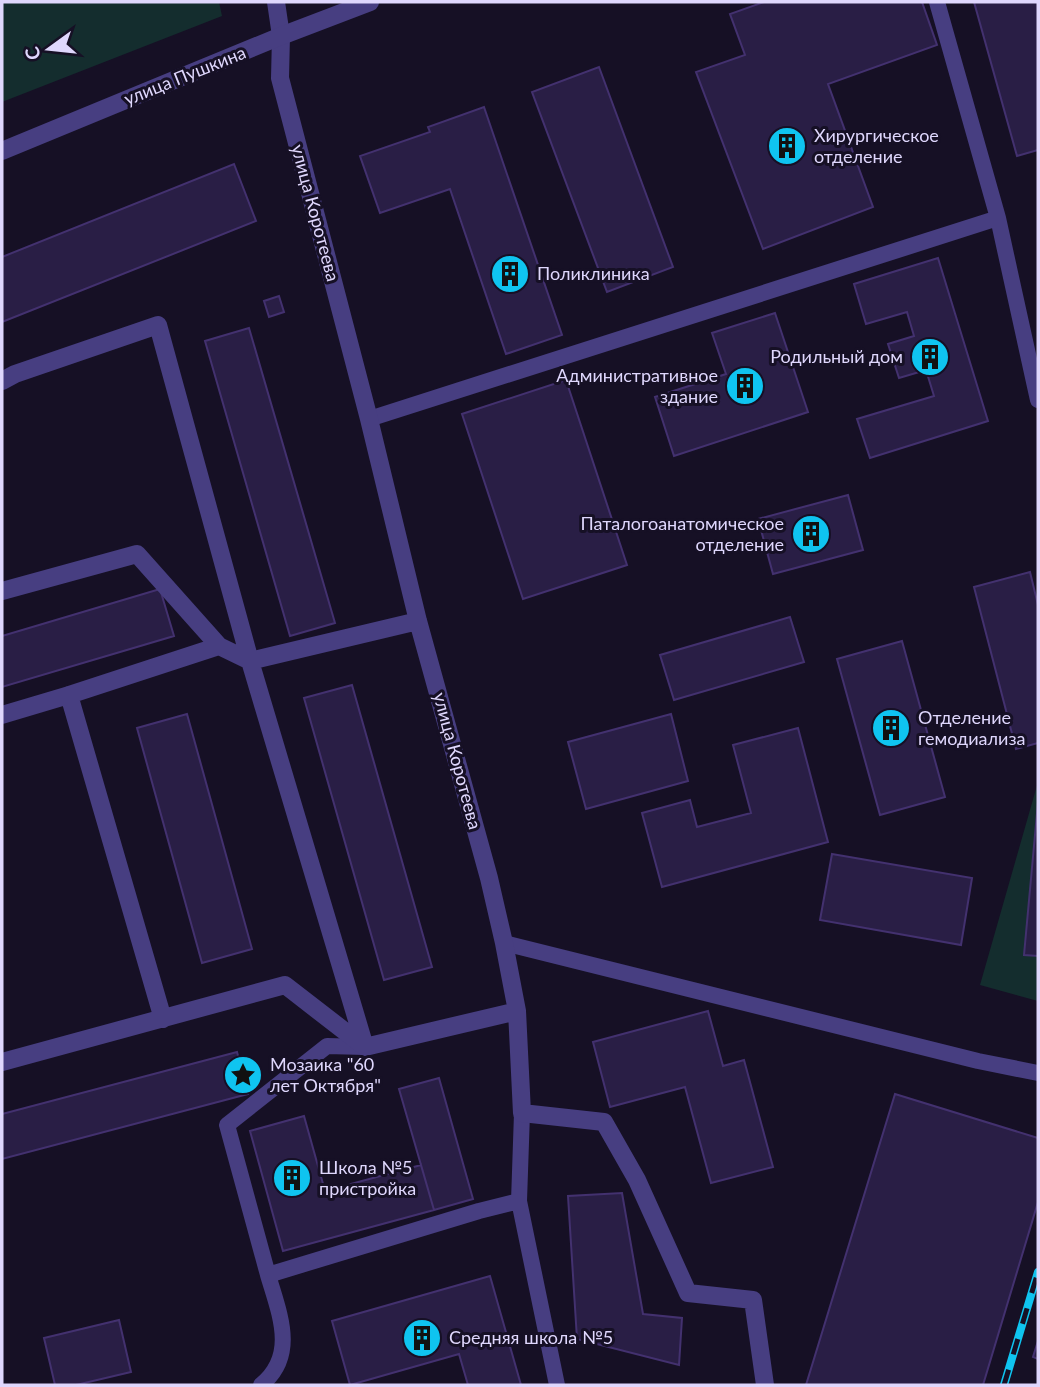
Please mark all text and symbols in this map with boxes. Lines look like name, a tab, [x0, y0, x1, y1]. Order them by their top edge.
north arrow	[14, 14, 84, 84]
street label: улица Пушкина	[120, 41, 249, 110]
text: С	[19, 44, 45, 63]
place label: Хирургическое отделение	[814, 124, 939, 167]
building icon: Хирургическое отделение	[766, 125, 808, 167]
street label: улица Коротеева	[287, 142, 345, 284]
building icon: Поликлиника	[489, 253, 531, 295]
place label: Поликлиника	[537, 262, 650, 284]
building icon: Родильный дом	[909, 336, 951, 378]
place label: Родильный дом	[770, 345, 903, 367]
place label: Административное здание	[556, 364, 718, 407]
building icon: Административное здание	[724, 365, 766, 407]
place label: Паталогоанатомическое отделение	[581, 512, 784, 555]
building icon: Паталогоанатомическое отделение	[790, 513, 832, 555]
street label: улица Коротеева	[429, 690, 487, 832]
place label: Отделение гемодиализа	[918, 706, 1025, 749]
building icon: Отделение гемодиализа	[870, 707, 912, 749]
place label: Мозаика "60 лет Октября"	[270, 1053, 381, 1096]
place icon: Мозаика "60 лет Октября"	[222, 1054, 264, 1096]
place label: Школа №5 пристройка	[319, 1156, 416, 1199]
building icon: Школа №5 пристройка	[271, 1157, 313, 1199]
building icon: Средняя школа №5	[401, 1317, 443, 1359]
place label: Средняя школа №5	[449, 1326, 613, 1348]

